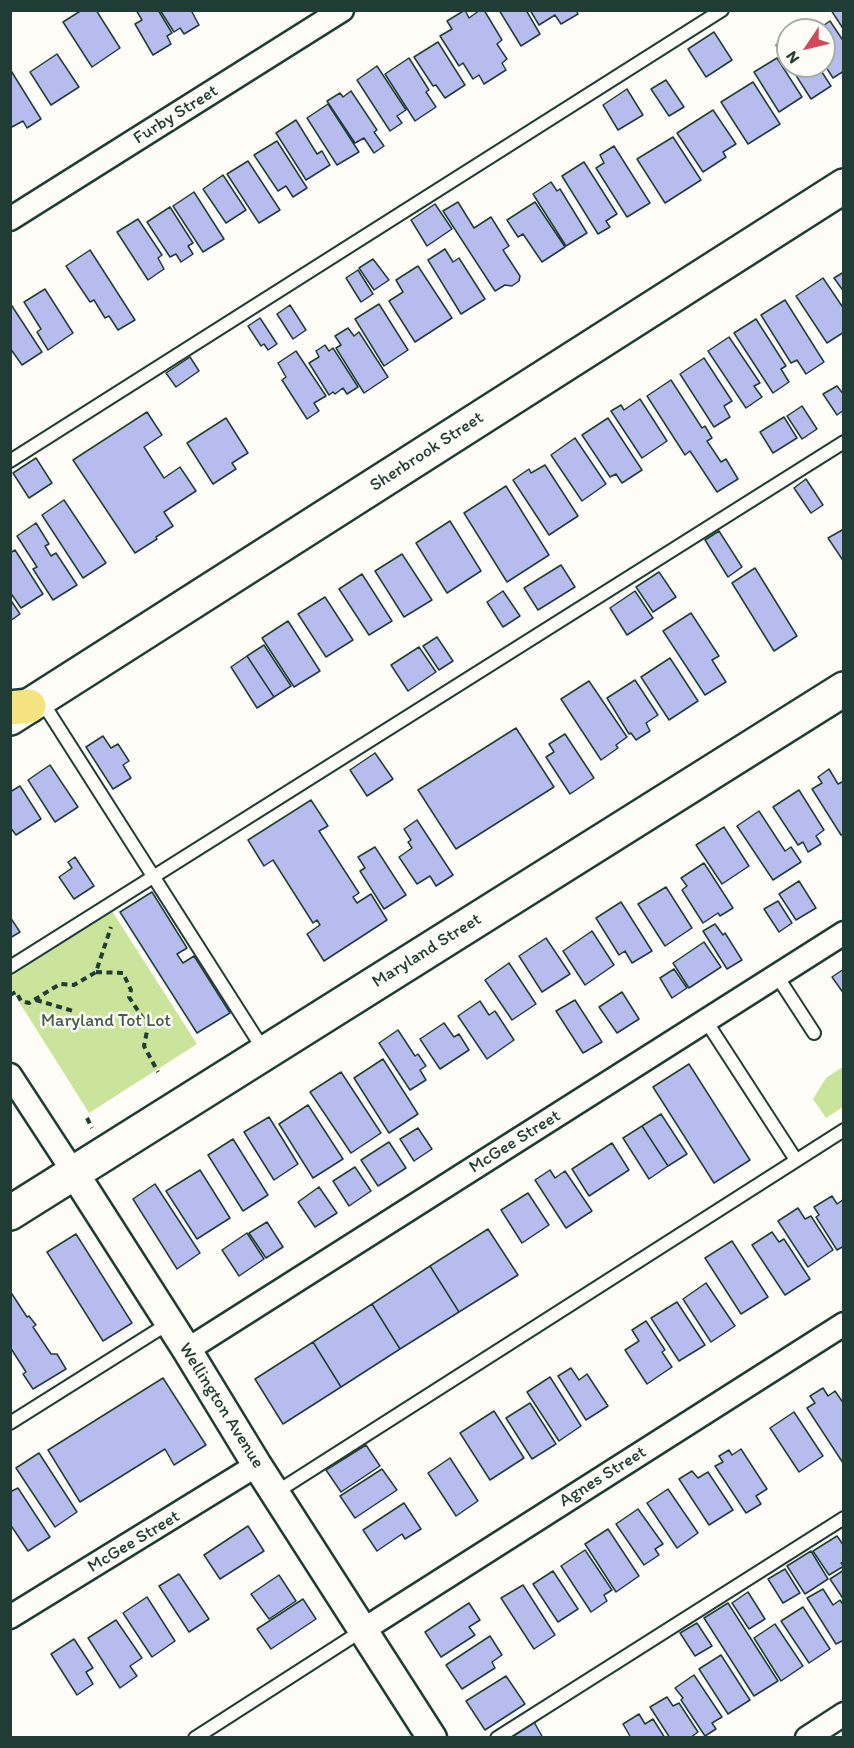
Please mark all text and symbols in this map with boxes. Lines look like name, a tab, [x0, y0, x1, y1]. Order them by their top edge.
north arrow	[776, 18, 836, 78]
text: N	[782, 48, 803, 67]
street label: Furby Street	[130, 80, 222, 150]
street label: Sherbrook Street	[366, 407, 488, 497]
street label: Maryland Street	[368, 909, 486, 993]
park label: Maryland Tot Lot	[41, 1010, 171, 1032]
street label: McGee Street	[465, 1105, 565, 1179]
street label: Wellington Avenue	[174, 1339, 268, 1473]
street label: Agnes Street	[555, 1442, 651, 1512]
street label: McGee Street	[84, 1506, 184, 1578]

